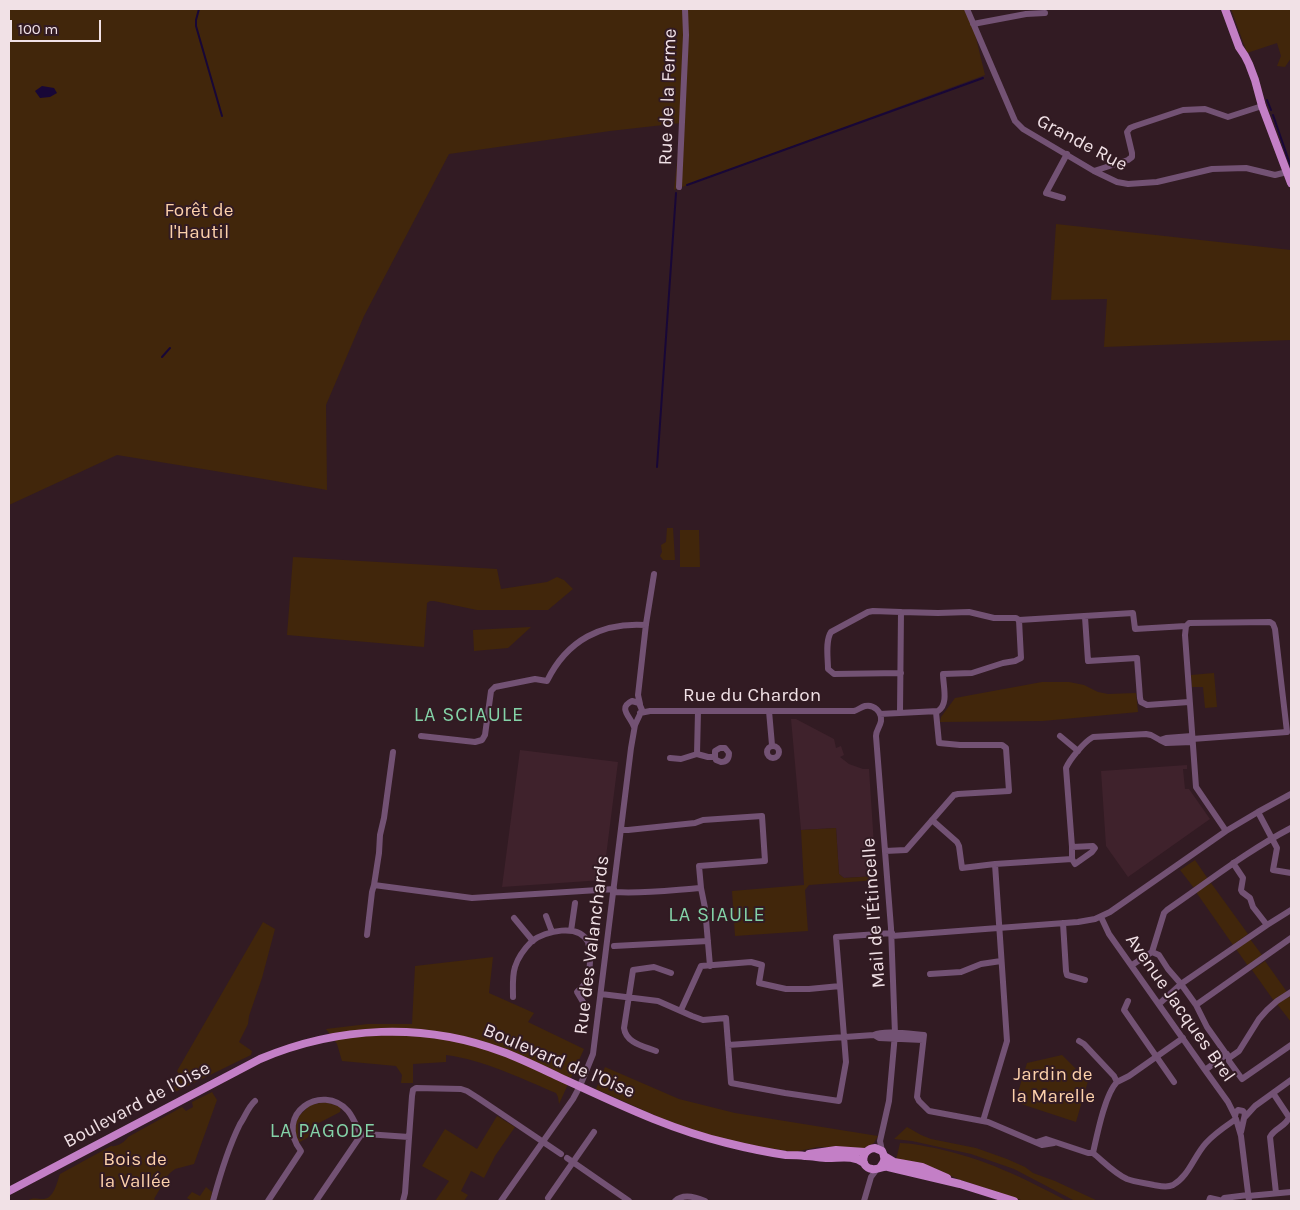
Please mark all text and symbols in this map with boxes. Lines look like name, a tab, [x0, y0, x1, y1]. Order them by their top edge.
scale bar	[12, 10, 104, 42]
text: 100 m	[18, 20, 58, 38]
street label: Rue de la Ferme	[654, 28, 682, 166]
street label: Grande Rue	[1033, 110, 1131, 176]
park label: Forêt de l'Hautil	[164, 200, 234, 244]
street label: Rue du Chardon	[683, 685, 821, 707]
district label: LA SCIAULE	[412, 703, 526, 727]
street label: Mail de l'Étincelle	[857, 837, 891, 989]
street label: Rue des Valanchards	[570, 854, 614, 1036]
district label: LA SIAULE	[667, 903, 767, 927]
street label: Avenue Jacques Brel	[1120, 930, 1240, 1086]
street label: Boulevard de l'Oise	[480, 1019, 638, 1103]
street label: Boulevard de l'Oise	[60, 1057, 214, 1153]
park label: Jardin de la Marelle	[1011, 1064, 1095, 1108]
district label: LA PAGODE	[269, 1119, 377, 1143]
park label: Bois de la Vallée	[100, 1149, 170, 1193]

